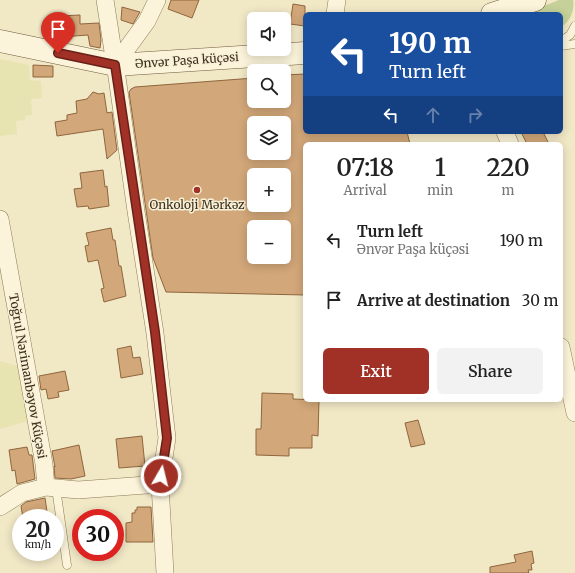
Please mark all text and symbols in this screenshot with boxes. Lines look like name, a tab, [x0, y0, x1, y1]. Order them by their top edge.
pin	[41, 12, 75, 53]
map controls	[247, 12, 291, 264]
button: sound	[247, 12, 291, 56]
icon: arrive	[47, 18, 69, 40]
text: 190 m	[389, 25, 471, 61]
icon: left	[323, 28, 375, 80]
street label: Ənvər Paşa küçəsi	[135, 49, 239, 71]
text: Turn left	[389, 60, 466, 83]
button: search	[247, 64, 291, 108]
icon: left	[380, 104, 402, 126]
icon: ahead	[422, 104, 444, 126]
icon: right	[464, 104, 486, 126]
button: layers	[247, 116, 291, 160]
text: 07:18	[336, 152, 394, 183]
text: 1	[435, 152, 446, 183]
text: 220	[486, 152, 530, 183]
button: +	[247, 168, 291, 212]
text: Arrival	[343, 182, 387, 199]
text: min	[427, 182, 453, 199]
text: m	[502, 182, 514, 199]
marker: Onkoloji Mərkəz	[192, 185, 202, 195]
place label: Onkoloji Mərkəz	[149, 197, 245, 212]
button: −	[247, 220, 291, 264]
text: Turn left	[357, 222, 423, 241]
icon: left	[323, 229, 345, 251]
text: 190 m	[500, 231, 543, 250]
text: Ənvər Paşa küçəsi	[357, 241, 469, 258]
icon: arrive	[323, 289, 345, 311]
text: Arrive at destination	[357, 291, 510, 310]
text: 30 m	[522, 291, 558, 310]
street label: Toğrul Nərimanbəyov Küçəsi	[6, 292, 50, 460]
button: Exit	[323, 348, 429, 394]
button: Share	[437, 348, 543, 394]
position arrow	[140, 455, 182, 497]
speed limit sign: 30	[72, 509, 124, 561]
text: 20	[26, 517, 50, 542]
text: km/h	[25, 538, 51, 551]

